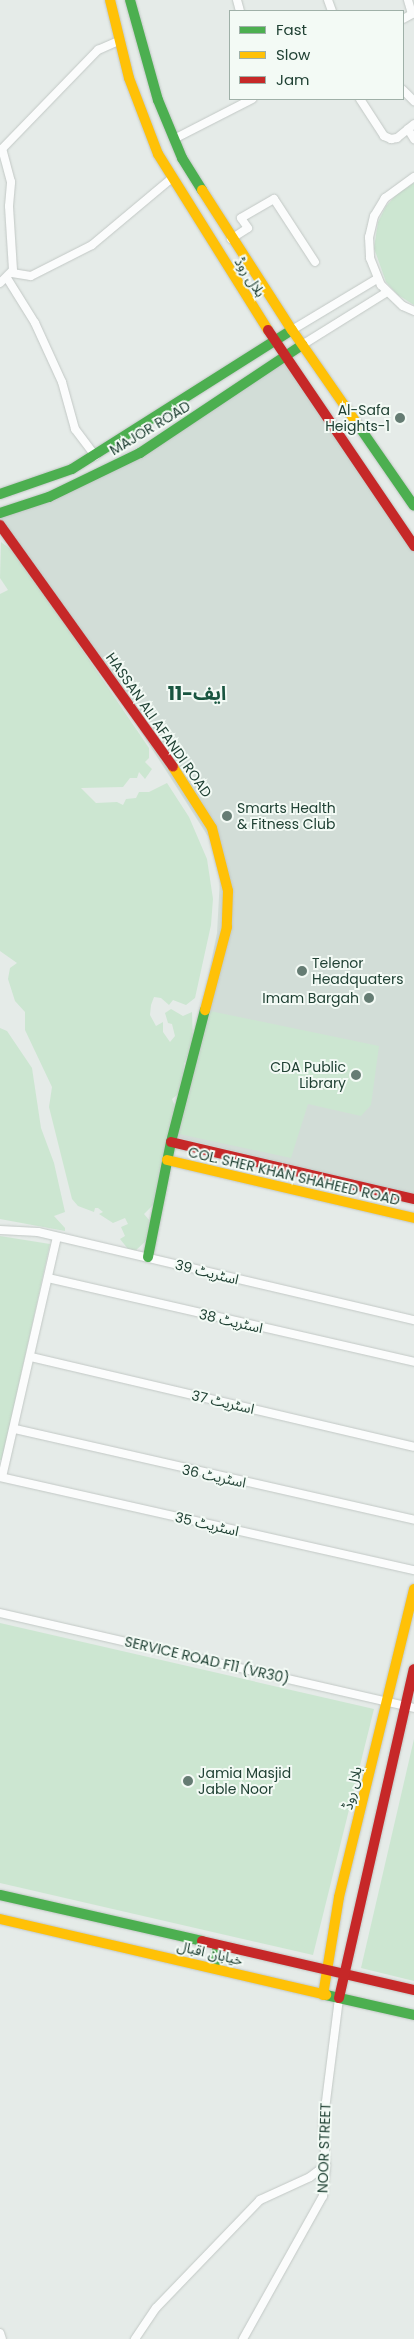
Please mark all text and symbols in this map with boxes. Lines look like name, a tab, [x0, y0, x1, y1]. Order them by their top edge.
legend	[229, 10, 404, 100]
text: Fast	[276, 19, 307, 40]
text: Slow	[276, 44, 310, 65]
text: Jam	[276, 69, 310, 90]
street label: ہلال روڈ	[231, 254, 269, 300]
street label: MAJOR ROAD	[107, 397, 193, 459]
place label: Al-Safa Heights-1	[325, 402, 390, 434]
marker: Al-Safa Heights-1	[394, 412, 406, 424]
street label: HASSAN ALI AFANDI ROAD	[103, 649, 215, 801]
district label: ایف-11	[168, 683, 226, 705]
place label: Smarts Health & Fitness Club	[237, 800, 336, 832]
marker: Smarts Health & Fitness Club	[221, 810, 233, 822]
place label: Telenor Headquaters	[312, 955, 403, 988]
marker: Telenor Headquaters	[296, 965, 308, 977]
place label: Imam Bargah	[262, 990, 359, 1006]
marker: Imam Bargah	[363, 992, 375, 1004]
place label: CDA Public Library	[270, 1059, 346, 1092]
marker: CDA Public Library	[350, 1069, 362, 1081]
street label: COL. SHER KHAN SHAHEED ROAD	[186, 1143, 402, 1209]
street label: اسٹریٹ 39	[173, 1256, 241, 1288]
street label: اسٹریٹ 38	[197, 1306, 265, 1336]
street label: اسٹریٹ 37	[190, 1387, 256, 1417]
street label: اسٹریٹ 36	[180, 1461, 248, 1491]
street label: اسٹریٹ 35	[173, 1509, 241, 1539]
street label: SERVICE ROAD F11 (VR30)	[123, 1633, 291, 1687]
place label: Jamia Masjid Jable Noor	[198, 1765, 291, 1798]
street label: ہلال روڈ	[339, 1765, 365, 1811]
marker: Jamia Masjid Jable Noor	[182, 1775, 194, 1787]
street label: خیابان اقبال	[176, 1937, 244, 1969]
street label: NOOR STREET	[314, 2103, 334, 2193]

